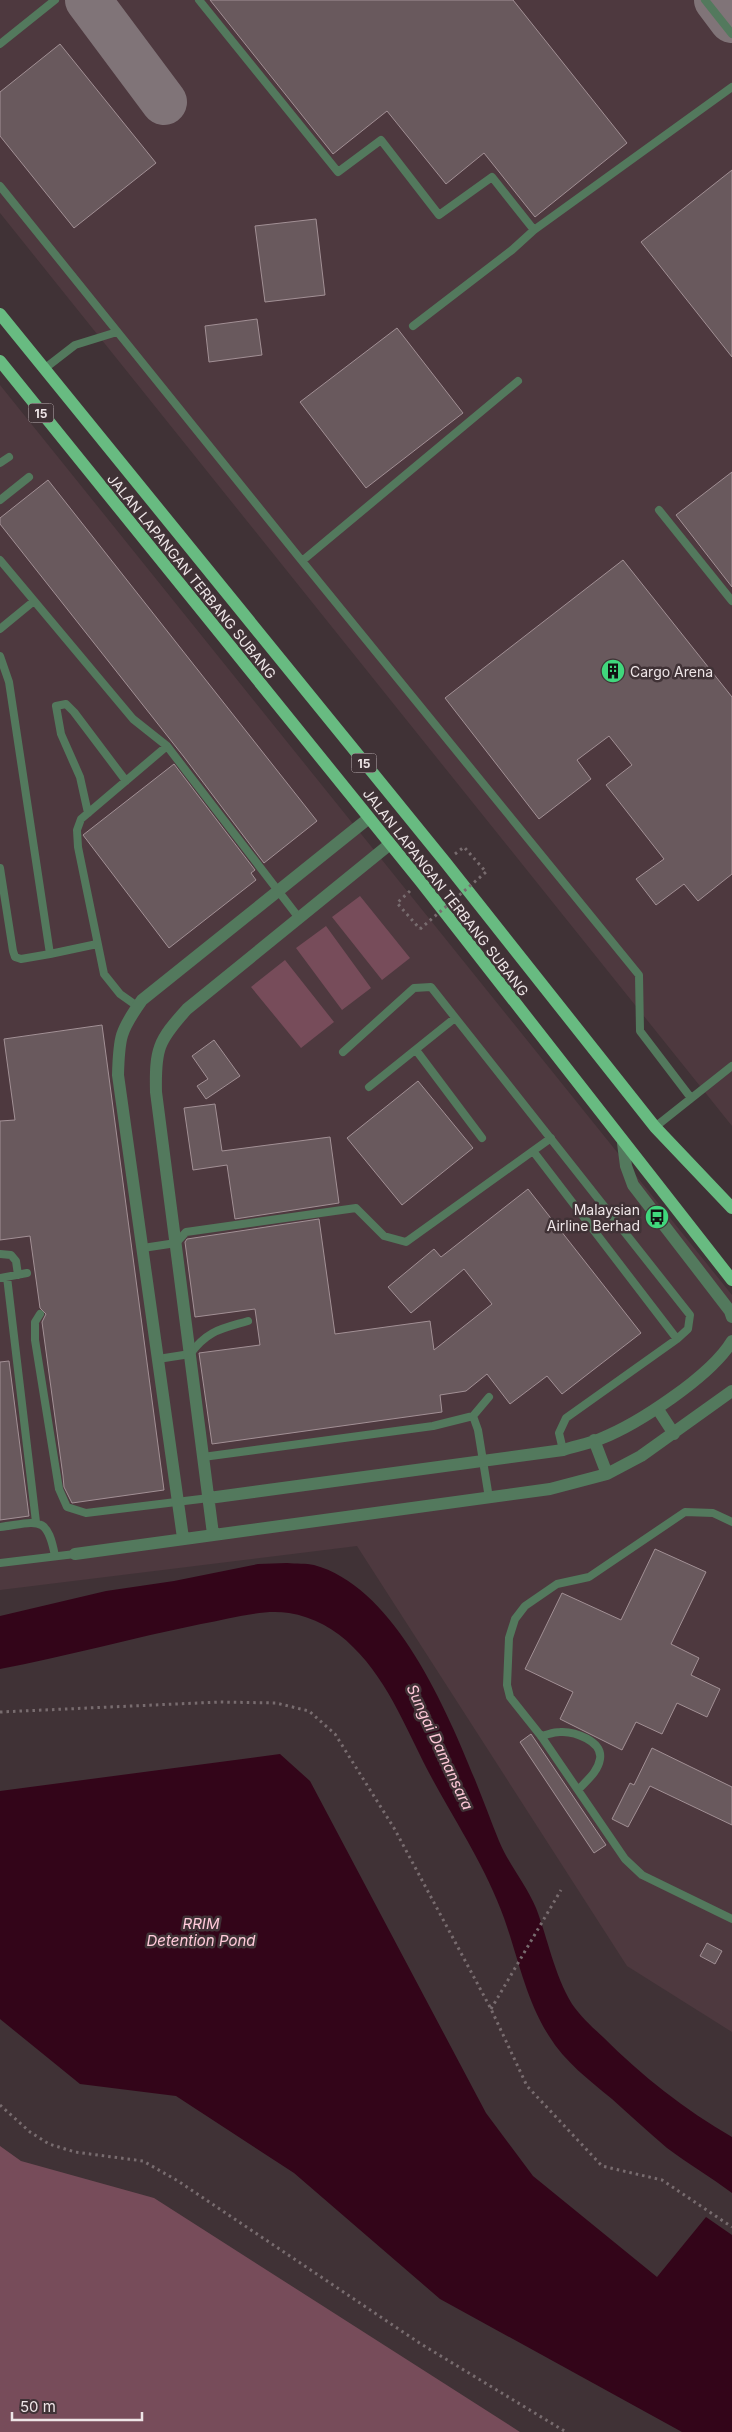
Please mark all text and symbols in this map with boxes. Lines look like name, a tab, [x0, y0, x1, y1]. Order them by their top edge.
road number: 15	[28, 403, 54, 422]
street label: JALAN LAPANGAN TERBANG SUBANG	[104, 470, 280, 682]
building icon: Cargo Arena	[600, 658, 626, 684]
place label: Cargo Arena	[630, 663, 713, 680]
road number: 15	[352, 754, 376, 772]
street label: JALAN LAPANGAN TERBANG SUBANG	[360, 785, 532, 999]
place label: Malaysian Airline Berhad	[547, 1201, 640, 1234]
bus stop icon: Malaysian Airline Berhad	[644, 1204, 670, 1230]
water label: Sungai Damansara	[403, 1681, 477, 1813]
water label: RRIM Detention Pond	[147, 1914, 256, 1950]
scale bar	[12, 2390, 142, 2422]
text: 50 m	[20, 2397, 56, 2416]

